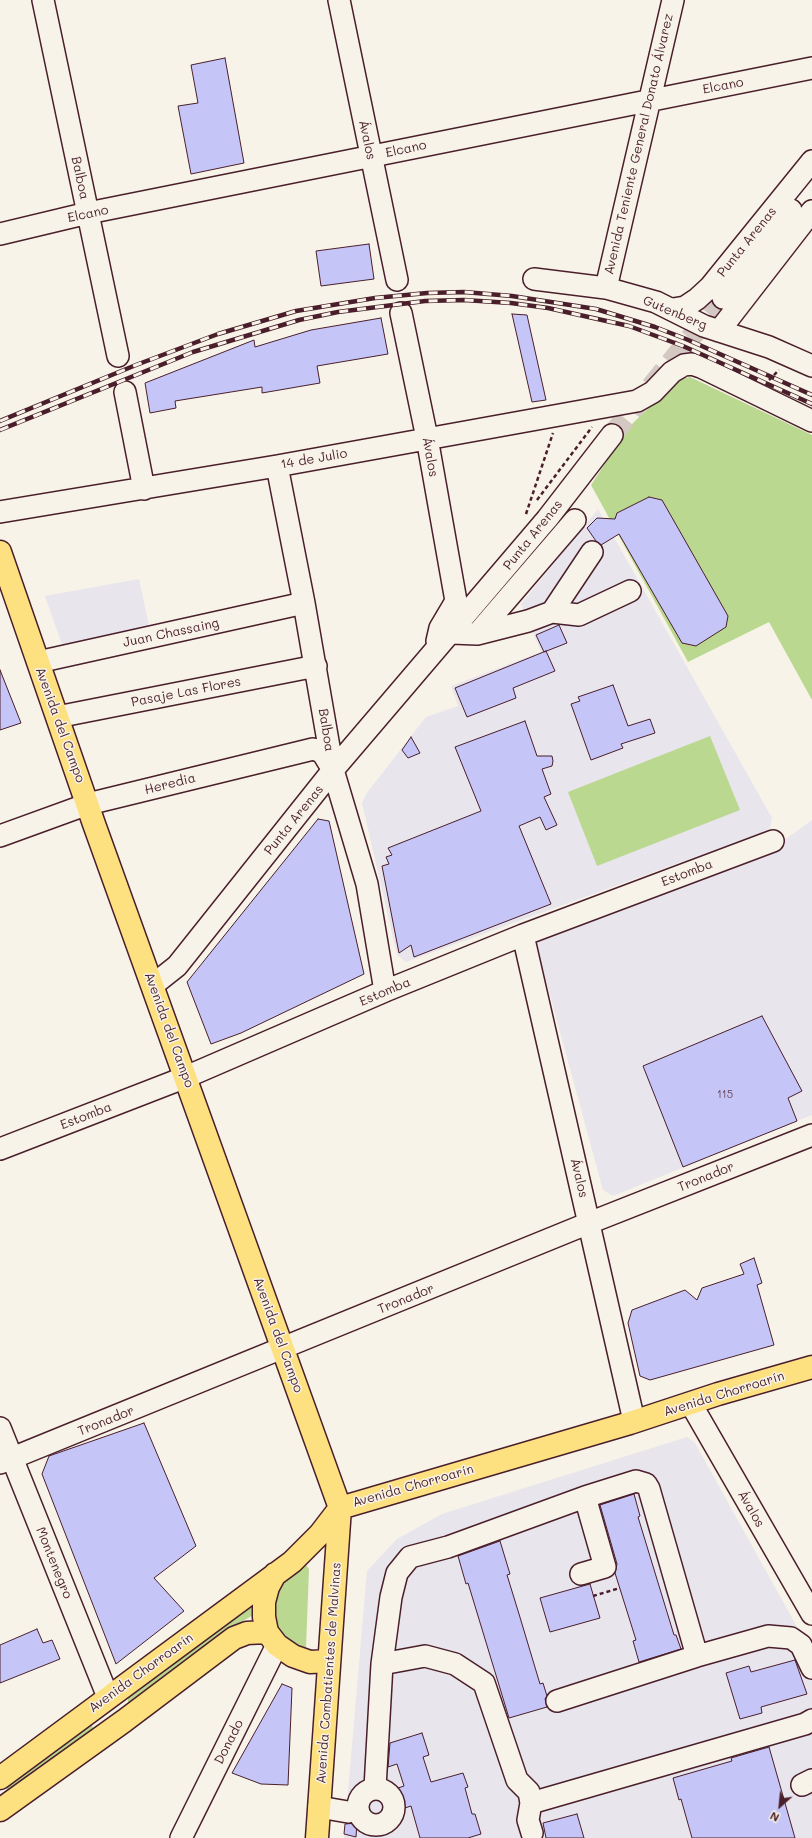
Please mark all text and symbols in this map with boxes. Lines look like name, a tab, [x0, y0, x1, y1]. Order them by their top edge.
street label: Avenida Teniente General Donato Álvarez	[601, 12, 677, 276]
street label: Elcano	[701, 74, 745, 98]
street label: Ávalos	[355, 119, 379, 161]
street label: Elcano	[384, 137, 428, 161]
street label: Balboa	[68, 155, 92, 201]
street label: Elcano	[66, 202, 110, 226]
street label: Punta Arenas	[714, 204, 780, 280]
street label: Gutenberg	[641, 293, 709, 333]
street label: Ávalos	[419, 436, 441, 478]
street label: 14 de Julio	[280, 445, 348, 473]
street label: Punta Arenas	[500, 497, 566, 573]
street label: Juan Chassaing	[122, 615, 220, 651]
street label: Avenida del Campo	[32, 665, 88, 785]
street label: Pasaje Las Flores	[130, 674, 242, 710]
street label: Balboa	[315, 707, 337, 753]
street label: Heredia	[143, 770, 197, 798]
street label: Punta Arenas	[261, 782, 327, 858]
street label: Estomba	[659, 856, 715, 890]
street label: Avenida del Campo	[141, 970, 197, 1090]
street label: Estomba	[357, 974, 413, 1010]
house number: 115	[717, 1088, 733, 1102]
street label: Estomba	[58, 1099, 114, 1133]
street label: Ávalos	[567, 1157, 591, 1199]
street label: Tronador	[676, 1159, 736, 1195]
street label: Avenida del Campo	[250, 1275, 306, 1395]
street label: Tronador	[376, 1281, 436, 1317]
street label: Avenida Chorroarín	[662, 1368, 786, 1420]
street label: Tronador	[76, 1403, 136, 1439]
street label: Avenida Chorroarín	[351, 1461, 475, 1511]
street label: Ávalos	[734, 1488, 768, 1530]
street label: Montenegro	[33, 1525, 75, 1601]
street label: Avenida Combatientes de Malvinas	[313, 1562, 345, 1784]
street label: Avenida Chorroarín	[86, 1630, 196, 1716]
street label: Donado	[211, 1717, 247, 1767]
north arrow	[760, 1786, 800, 1826]
text: N	[767, 1809, 781, 1826]

